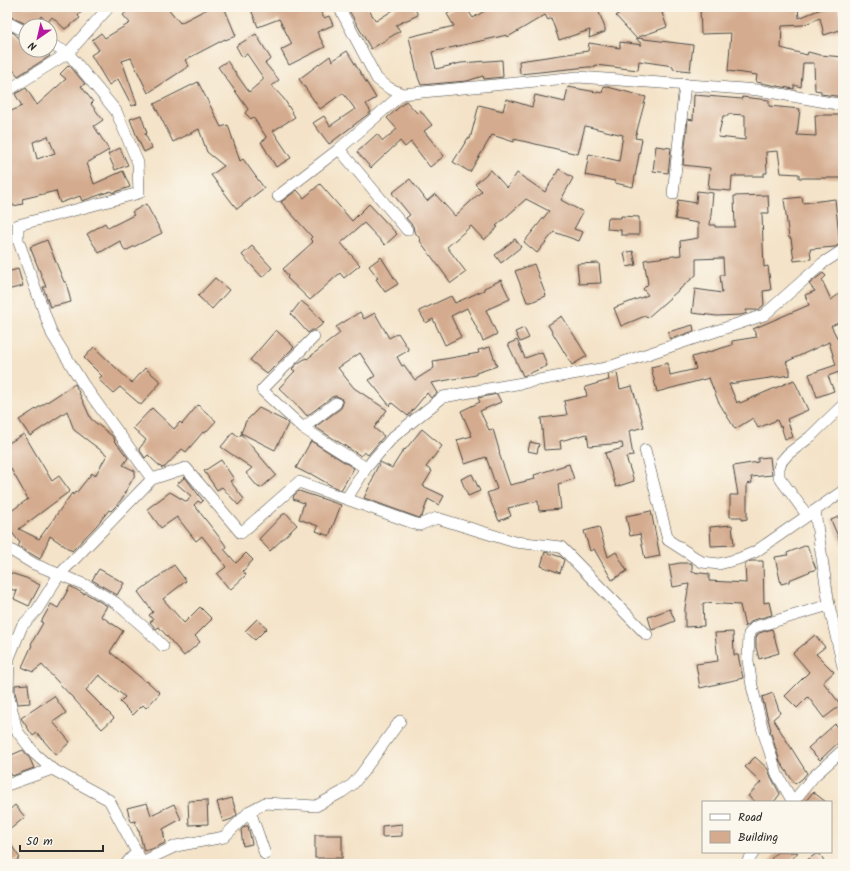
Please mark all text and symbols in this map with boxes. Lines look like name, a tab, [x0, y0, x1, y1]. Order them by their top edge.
north arrow	[18, 18, 58, 58]
text: N	[25, 36, 41, 55]
legend	[702, 801, 832, 853]
text: Road	[738, 808, 763, 827]
scale bar	[20, 827, 103, 853]
text: Building	[738, 828, 778, 847]
text: 50 m	[26, 832, 53, 851]

